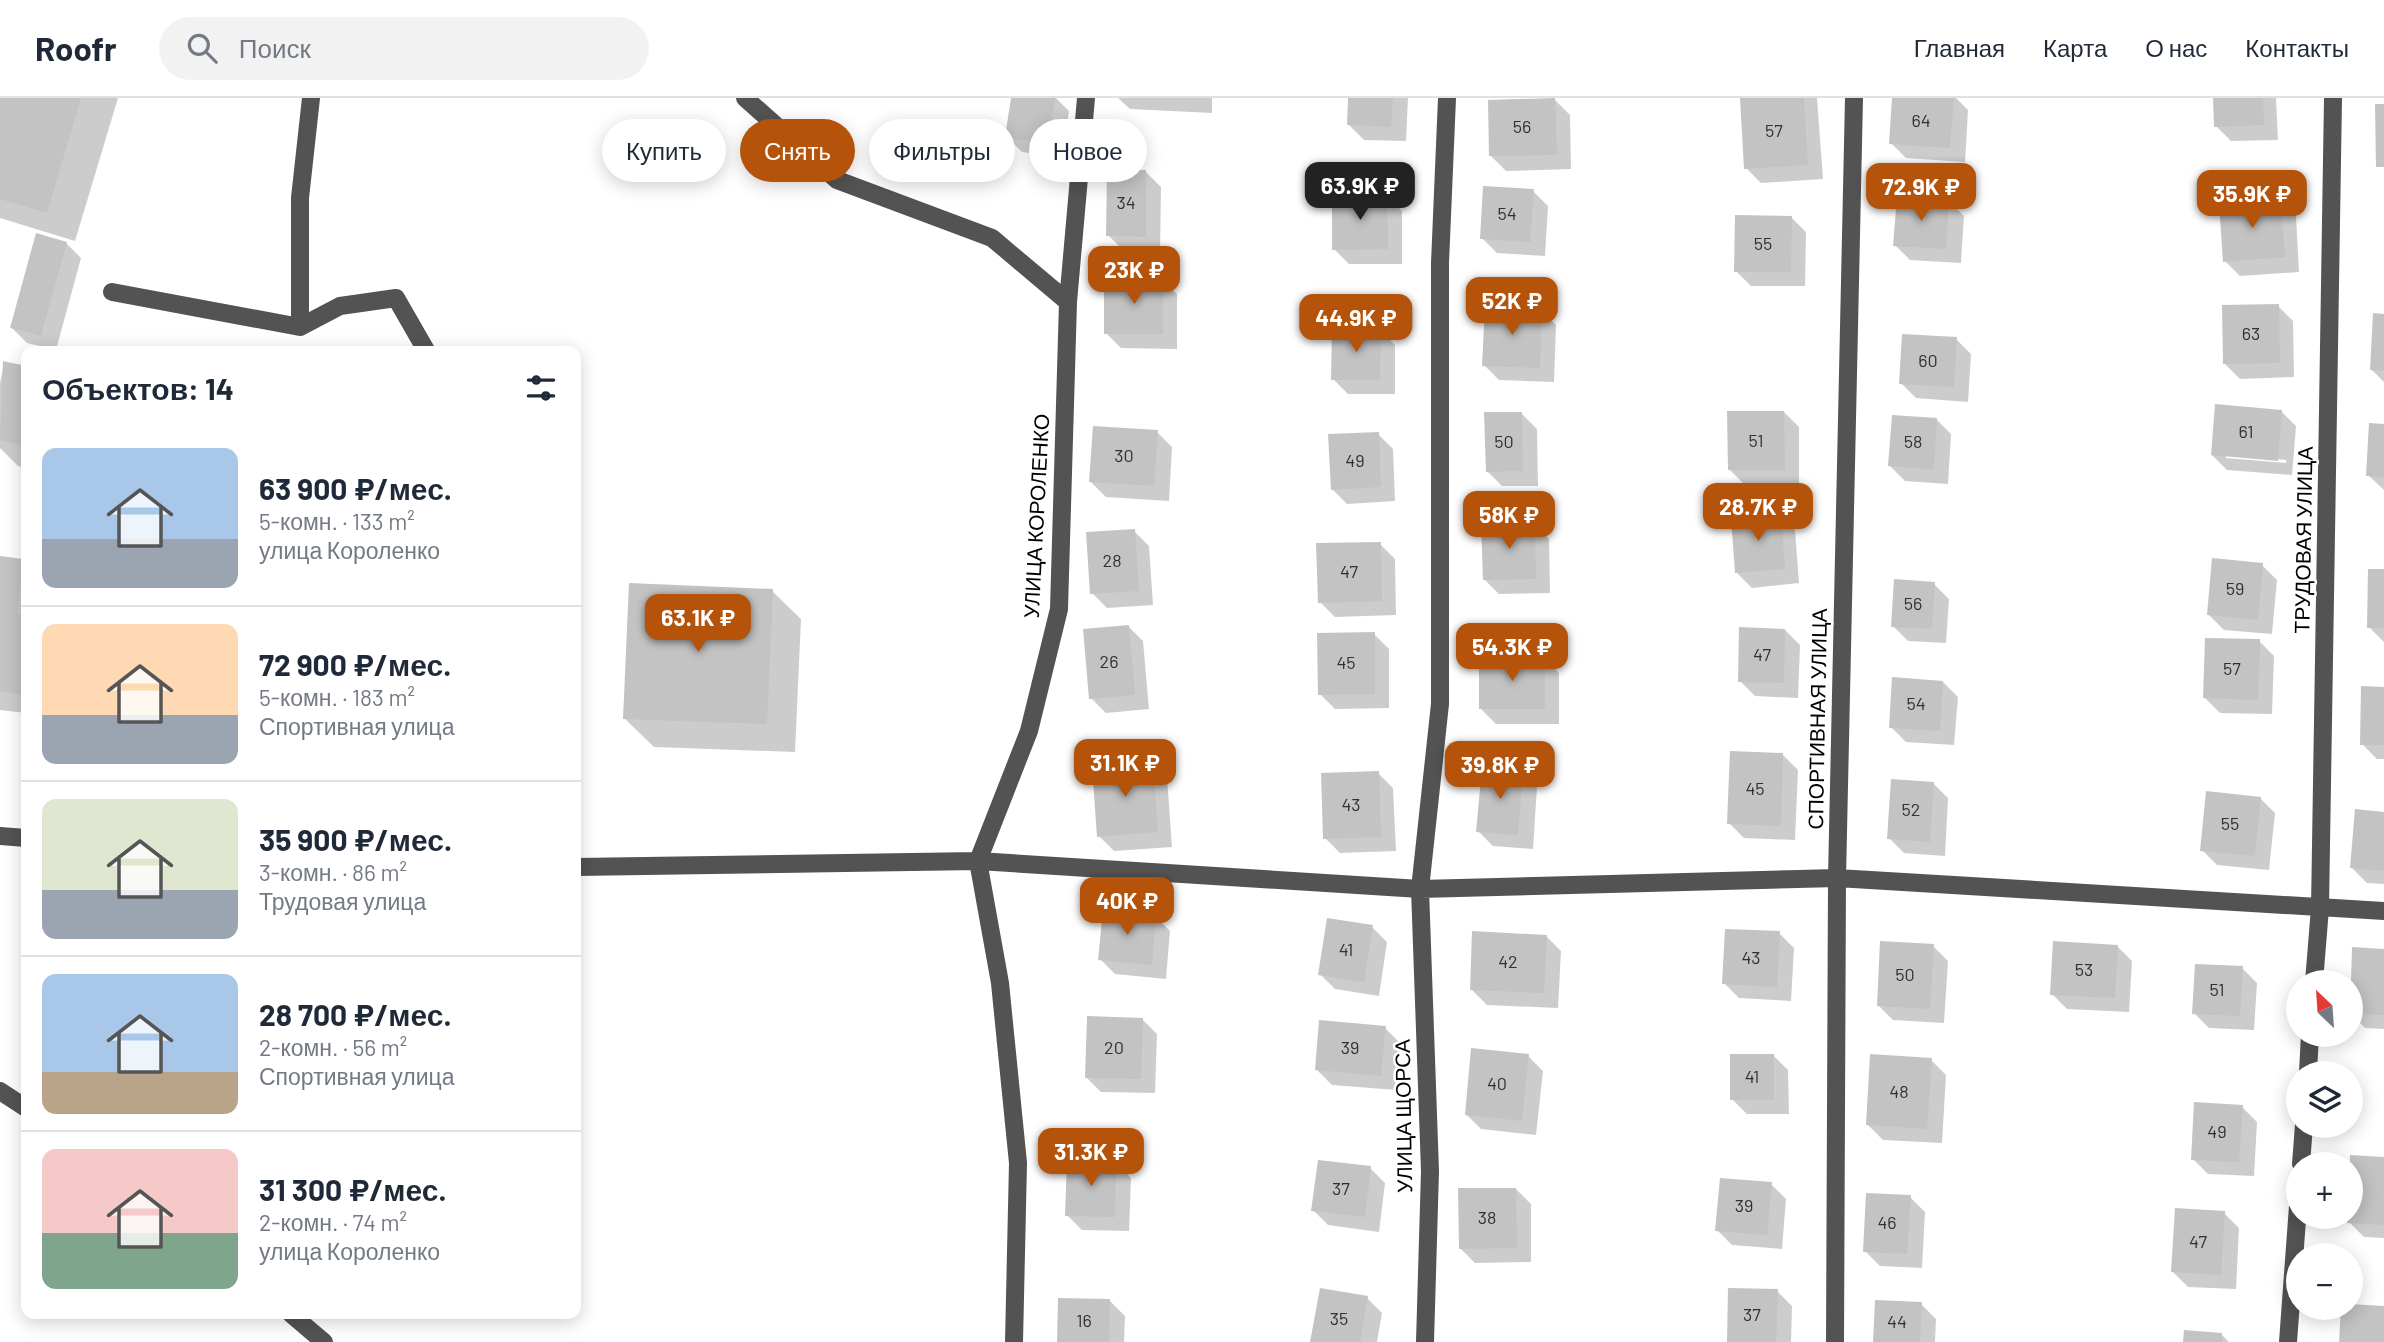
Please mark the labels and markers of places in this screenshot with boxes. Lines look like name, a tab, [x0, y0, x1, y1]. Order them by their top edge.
pin: 63.9K ₽	[1295, 162, 1425, 222]
pin: 72.9K ₽	[1856, 164, 1986, 223]
pin: 35.9K ₽	[2187, 170, 2317, 230]
pin: 23K ₽	[1085, 246, 1183, 306]
pin: 52K ₽	[1463, 278, 1561, 337]
pin: 44.9K ₽	[1291, 294, 1421, 354]
pin: 28.7K ₽	[1693, 484, 1823, 543]
pin: 58K ₽	[1460, 491, 1558, 551]
pin: 63.1K ₽	[633, 594, 763, 654]
pin: 54.3K ₽	[1447, 624, 1577, 683]
pin: 31.1K ₽	[1060, 740, 1190, 799]
pin: 39.8K ₽	[1435, 742, 1565, 801]
pin: 40K ₽	[1078, 878, 1176, 937]
pin: 31.3K ₽	[1026, 1128, 1156, 1188]

